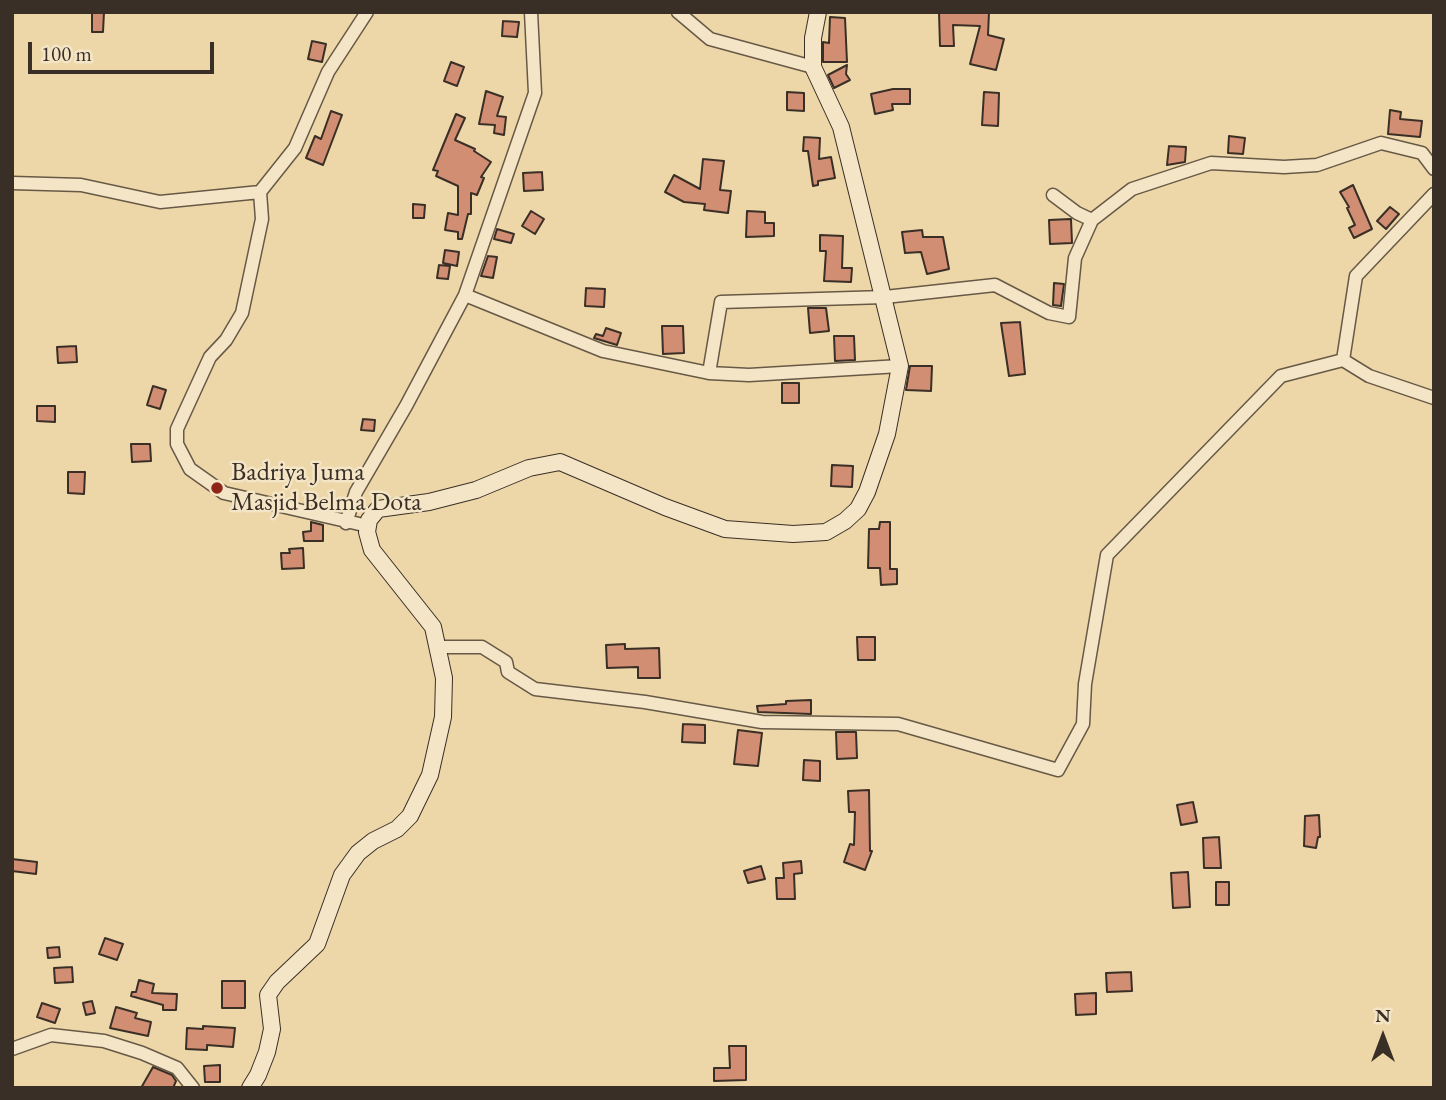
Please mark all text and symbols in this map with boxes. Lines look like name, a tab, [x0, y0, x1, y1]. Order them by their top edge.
scale bar	[32, 28, 217, 72]
text: 100 m	[41, 40, 92, 67]
place label: Badriya Juma Masjid Belma Dota	[231, 457, 422, 518]
marker: Badriya Juma Masjid Belma Dota	[209, 480, 225, 496]
north arrow	[1348, 1002, 1418, 1072]
text: N	[1375, 1003, 1391, 1028]

